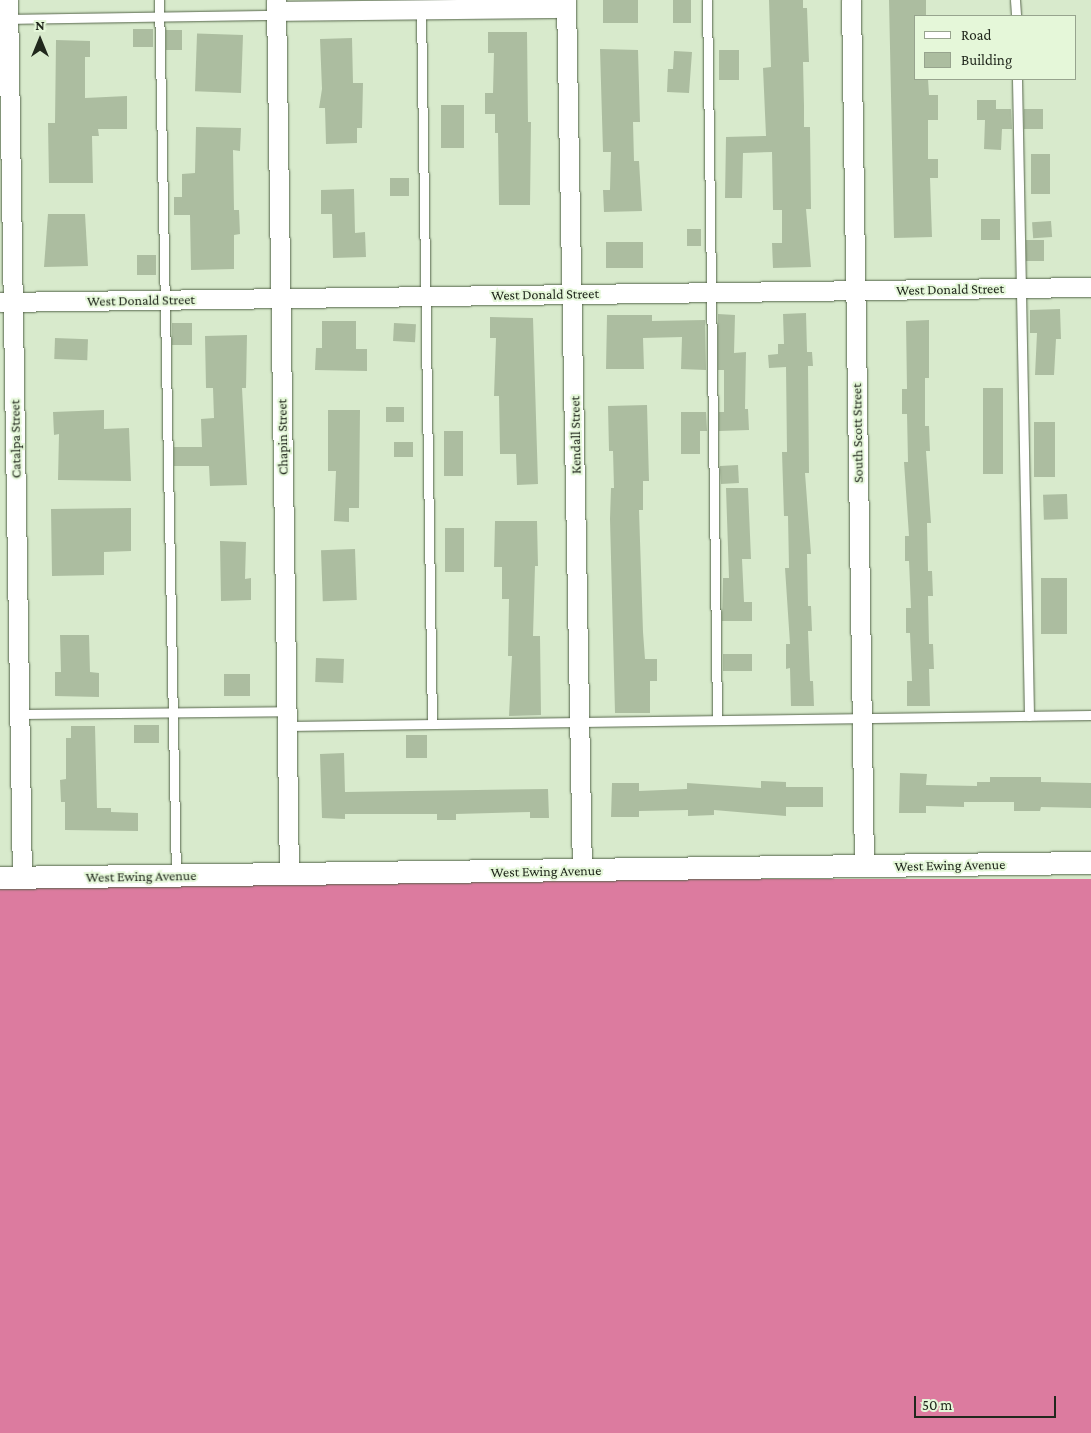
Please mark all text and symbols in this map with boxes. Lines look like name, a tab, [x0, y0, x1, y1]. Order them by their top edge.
north arrow	[15, 15, 65, 65]
legend	[914, 15, 1076, 80]
text: N	[35, 17, 45, 33]
text: Road	[961, 27, 991, 43]
text: Building	[961, 52, 1012, 68]
street label: West Donald Street	[896, 280, 1004, 298]
street label: West Donald Street	[491, 285, 599, 303]
street label: West Donald Street	[87, 291, 195, 309]
street label: South Scott Street	[848, 383, 866, 483]
street label: Kendall Street	[566, 396, 584, 474]
street label: Chapin Street	[273, 399, 291, 475]
street label: Catalpa Street	[6, 400, 24, 478]
street label: West Ewing Avenue	[895, 856, 1005, 874]
street label: West Ewing Avenue	[491, 862, 601, 880]
street label: West Ewing Avenue	[86, 867, 196, 885]
scale bar	[916, 1386, 1058, 1418]
text: 50 m	[922, 1397, 952, 1413]

